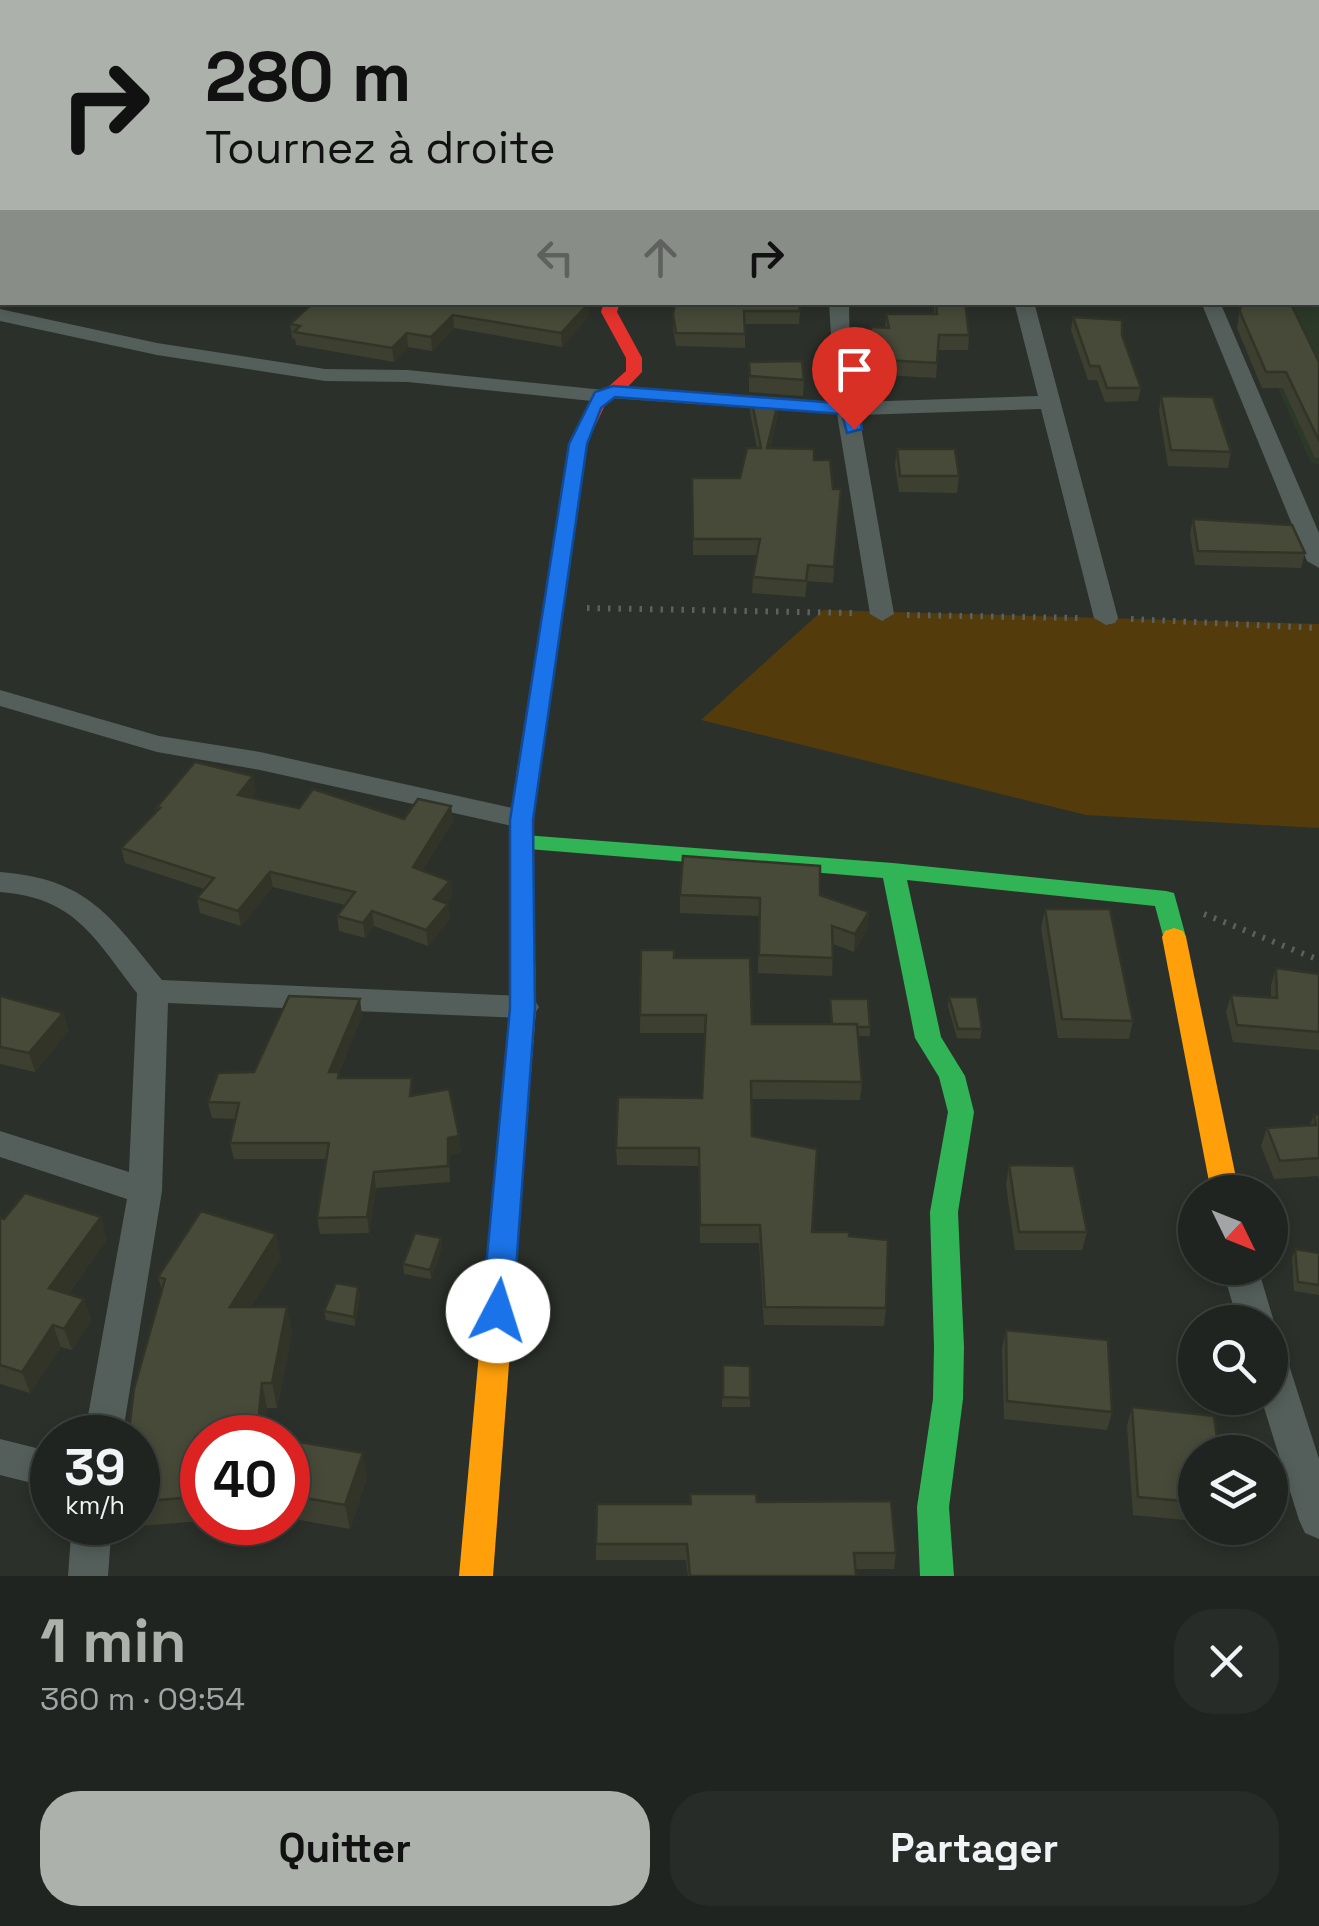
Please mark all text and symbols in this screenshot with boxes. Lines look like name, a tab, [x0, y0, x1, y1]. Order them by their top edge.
text: 280 m	[205, 32, 412, 121]
icon: right	[40, 40, 170, 170]
text: Tournez à droite	[205, 119, 556, 176]
icon: left	[528, 230, 583, 285]
icon: ahead	[633, 230, 688, 285]
icon: right	[738, 230, 793, 285]
pin	[812, 327, 897, 430]
icon: arrive	[827, 342, 882, 397]
north arrow	[1178, 1175, 1288, 1285]
map controls	[1178, 1175, 1288, 1545]
position arrow	[446, 1259, 550, 1363]
button: search	[1178, 1305, 1288, 1415]
speed limit sign: 40	[180, 1415, 310, 1545]
button: layers	[1178, 1435, 1288, 1545]
text: 39	[64, 1436, 126, 1500]
text: km/h	[65, 1489, 125, 1521]
text: 1 min	[40, 1603, 187, 1680]
button: close	[1174, 1609, 1279, 1714]
text: 360 m · 09:54	[40, 1679, 245, 1719]
button: Quitter	[40, 1791, 650, 1906]
button: Partager	[670, 1791, 1279, 1906]

